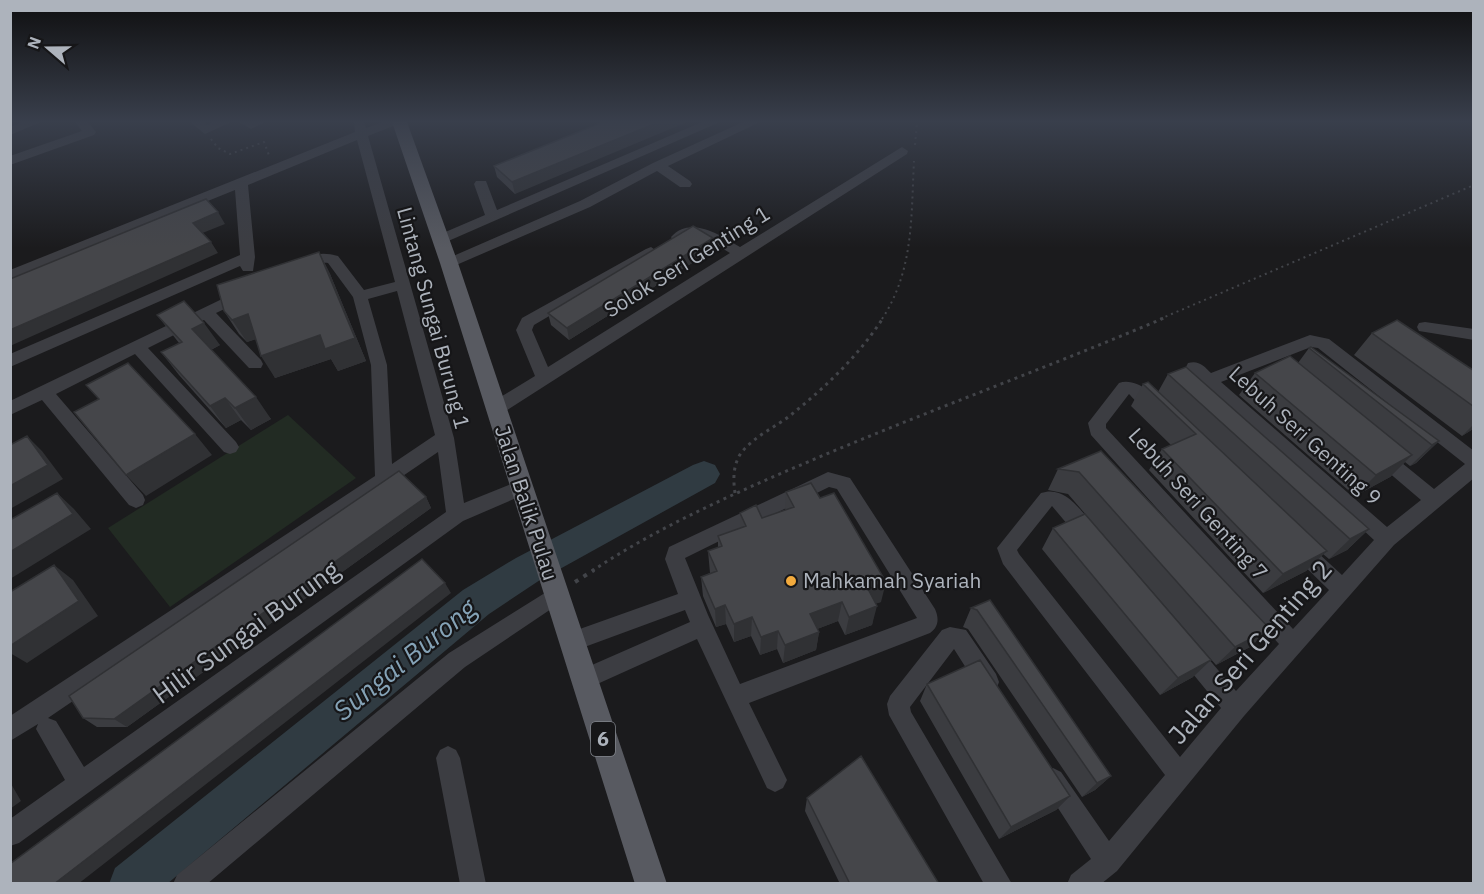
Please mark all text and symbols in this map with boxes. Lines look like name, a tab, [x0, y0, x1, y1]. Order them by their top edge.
north arrow	[18, 18, 78, 78]
text: N	[23, 34, 45, 52]
street label: Solok Seri Genting 1	[598, 199, 775, 323]
street label: Lintang Sungai Burung 1	[391, 204, 477, 432]
street label: Lebuh Seri Genting 9	[1224, 359, 1388, 511]
street label: Lebuh Seri Genting 7	[1123, 421, 1275, 585]
street label: Jalan Balik Pulau	[489, 422, 565, 584]
street label: Hilir Sungai Burung	[145, 552, 346, 711]
street label: Jalan Seri Genting 2	[1160, 552, 1339, 751]
place label: Mahkamah Syariah	[803, 566, 982, 594]
marker: Mahkamah Syariah	[784, 574, 798, 588]
water label: Sungai Burong	[325, 590, 484, 727]
road number: 6	[591, 722, 615, 756]

